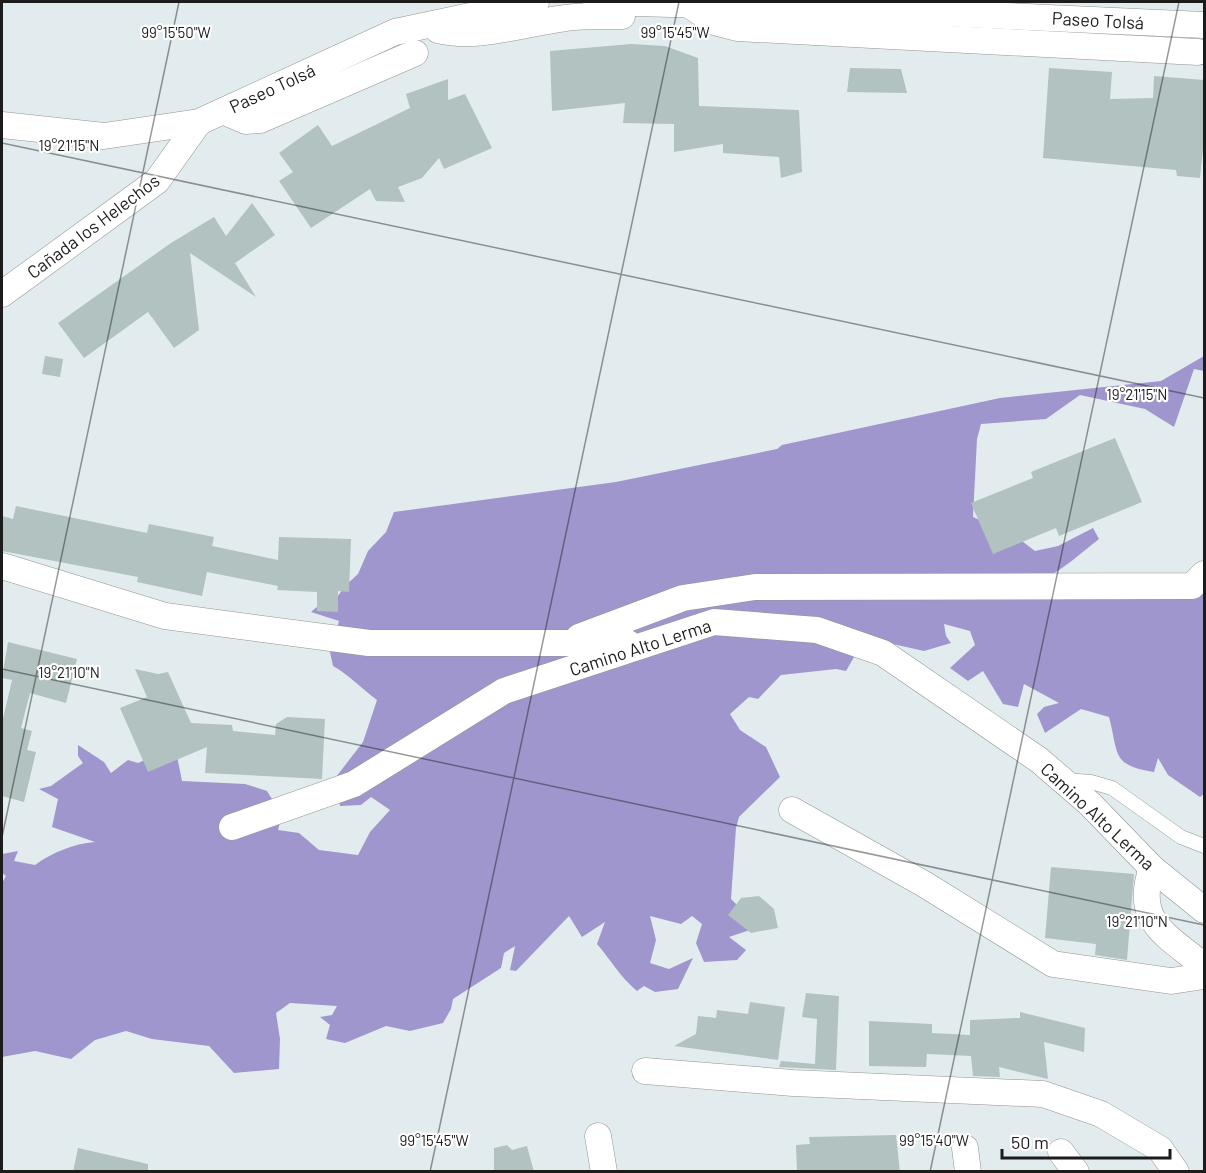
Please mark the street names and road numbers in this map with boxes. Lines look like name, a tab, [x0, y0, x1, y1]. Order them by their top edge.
street label: Paseo Tolsá	[1051, 7, 1145, 33]
street label: Paseo Tolsá	[226, 59, 318, 117]
street label: Cañada los Helechos	[22, 169, 164, 283]
street label: Camino Alto Lerma	[566, 614, 714, 680]
street label: Camino Alto Lerma	[1036, 758, 1160, 874]

